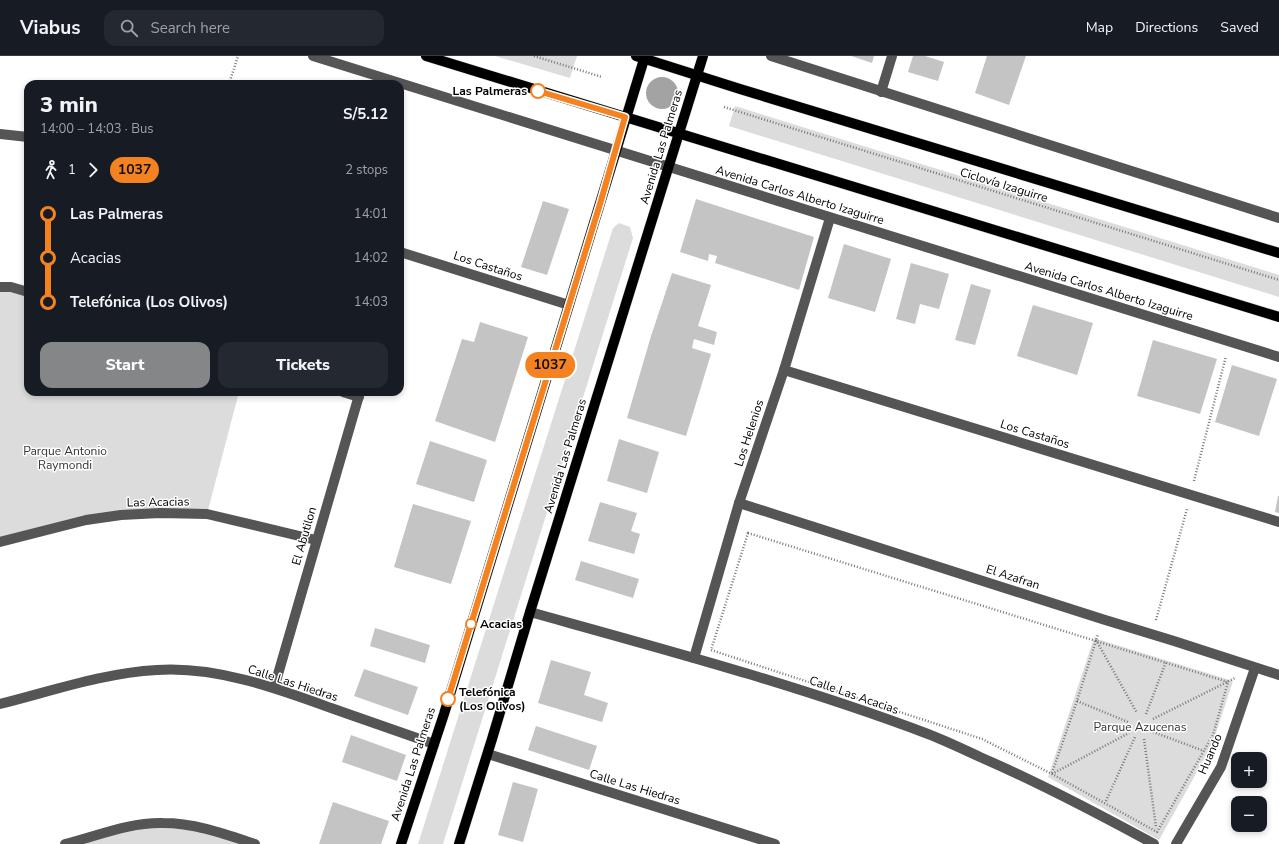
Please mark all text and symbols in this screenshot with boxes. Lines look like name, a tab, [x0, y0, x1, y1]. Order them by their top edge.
search box	[104, 10, 384, 46]
text: Viabus	[20, 15, 80, 41]
icon: search	[118, 17, 140, 39]
text: Search here	[150, 18, 230, 38]
text: Map	[1086, 18, 1113, 37]
text: Directions	[1135, 18, 1198, 37]
text: Saved	[1220, 18, 1259, 37]
place label: Las Palmeras	[453, 83, 527, 99]
marker: Las Palmeras	[530, 83, 546, 99]
street label: Avenida Las Palmeras	[636, 88, 686, 206]
text: 3 min	[40, 90, 98, 120]
text: S/5.12	[343, 104, 388, 124]
text: 14:00 – 14:03 · Bus	[40, 120, 154, 138]
icon: walk	[40, 159, 62, 181]
icon: forward	[82, 159, 104, 181]
text: 1037	[118, 160, 151, 179]
text: 1	[68, 161, 76, 179]
text: 2 stops	[345, 161, 388, 179]
street label: Avenida Carlos Alberto Izaguirre	[714, 162, 886, 228]
street label: Ciclovía Izaguirre	[958, 164, 1050, 206]
text: Las Palmeras	[70, 204, 163, 224]
text: 14:01	[354, 205, 388, 223]
street label: Los Castaños	[451, 247, 525, 285]
text: Acacias	[70, 248, 121, 268]
text: 14:02	[354, 249, 388, 267]
street label: Avenida Carlos Alberto Izaguirre	[1023, 258, 1195, 324]
text: Telefónica (Los Olivos)	[70, 292, 228, 312]
text: 14:03	[354, 293, 388, 311]
button: Start	[40, 342, 210, 388]
button: Tickets	[218, 342, 388, 388]
line badge: 1037	[522, 352, 578, 378]
text: 1037	[533, 355, 567, 374]
street label: Avenida Las Palmeras	[540, 397, 590, 515]
street label: Los Helenios	[731, 397, 767, 468]
street label: Los Castaños	[998, 416, 1072, 452]
park label: Parque Antonio Raymondi	[23, 443, 107, 473]
street label: Las Acacias	[126, 493, 190, 511]
street label: El Abutilon	[288, 505, 320, 567]
street label: El Azafran	[984, 561, 1042, 593]
place label: Acacias	[480, 616, 522, 632]
marker: Acacias	[465, 618, 477, 630]
street label: Calle Las Hiedras	[246, 661, 340, 705]
street label: Calle Las Acacias	[807, 672, 901, 718]
place label: Telefónica (Los Olivos)	[459, 684, 526, 714]
marker: Telefónica (Los Olivos)	[440, 691, 456, 707]
street label: Avenida Las Palmeras	[387, 705, 439, 823]
park label: Parque Azucenas	[1094, 719, 1187, 735]
street label: Huando	[1194, 731, 1226, 777]
map controls	[1231, 752, 1267, 832]
button: +	[1231, 752, 1267, 788]
street label: Calle Las Hiedras	[588, 766, 683, 808]
button: −	[1231, 796, 1267, 832]

